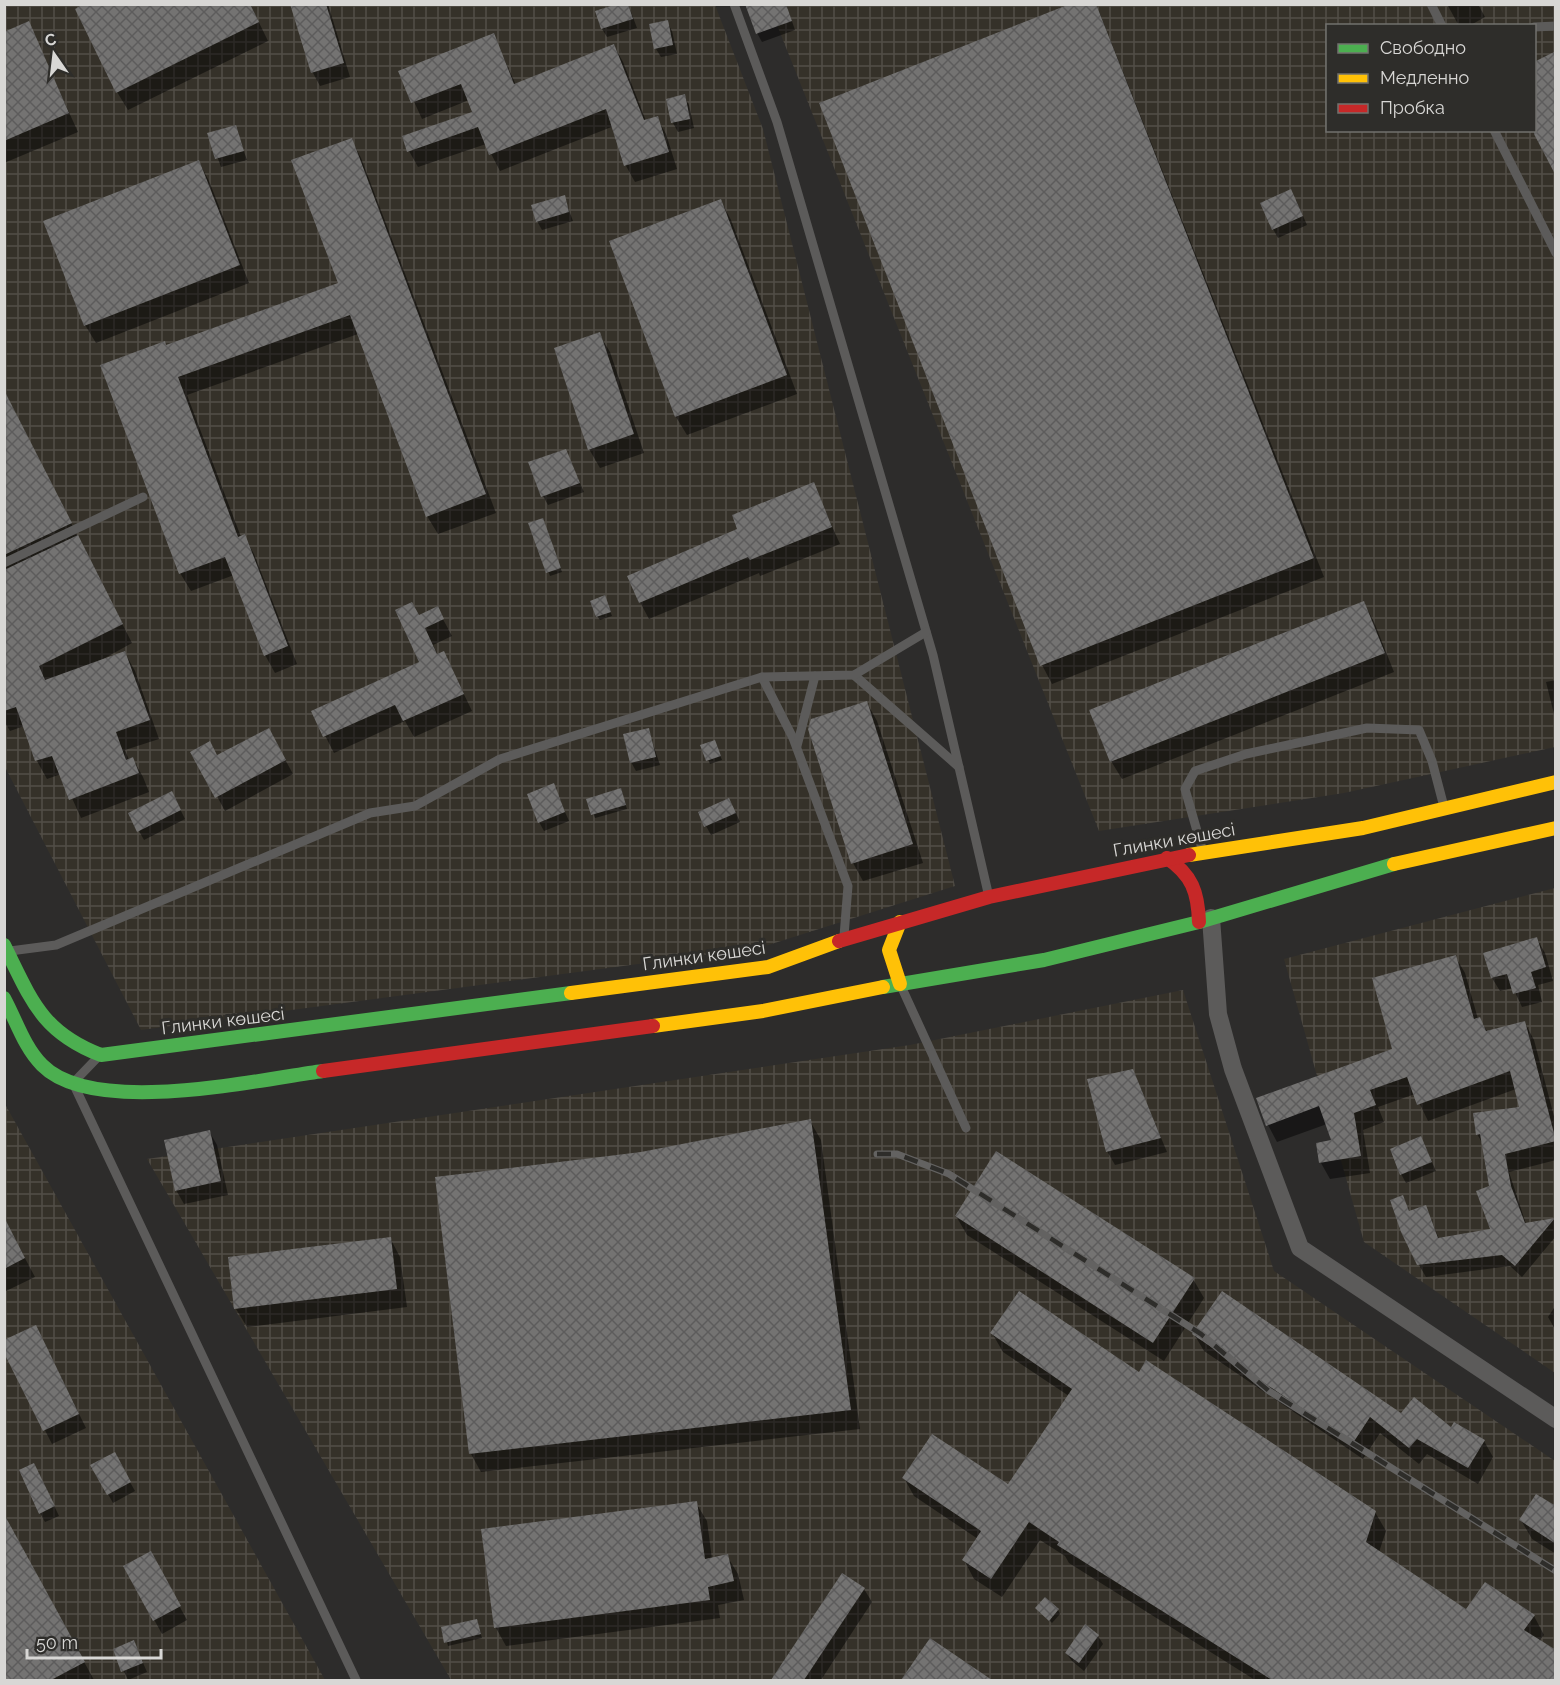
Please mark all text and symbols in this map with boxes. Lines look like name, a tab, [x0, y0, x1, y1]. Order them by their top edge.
north arrow	[24, 24, 84, 84]
legend	[1326, 24, 1536, 132]
text: С	[43, 29, 58, 50]
text: Свободно	[1380, 37, 1466, 58]
text: Медленно	[1380, 67, 1469, 88]
text: Пробка	[1380, 97, 1445, 118]
street label: Глинки көшесі	[1111, 818, 1237, 861]
street label: Глинки көшесі	[641, 937, 767, 975]
street label: Глинки көшесі	[160, 1003, 286, 1038]
scale bar	[27, 1622, 160, 1660]
text: 50 m	[36, 1632, 78, 1653]

